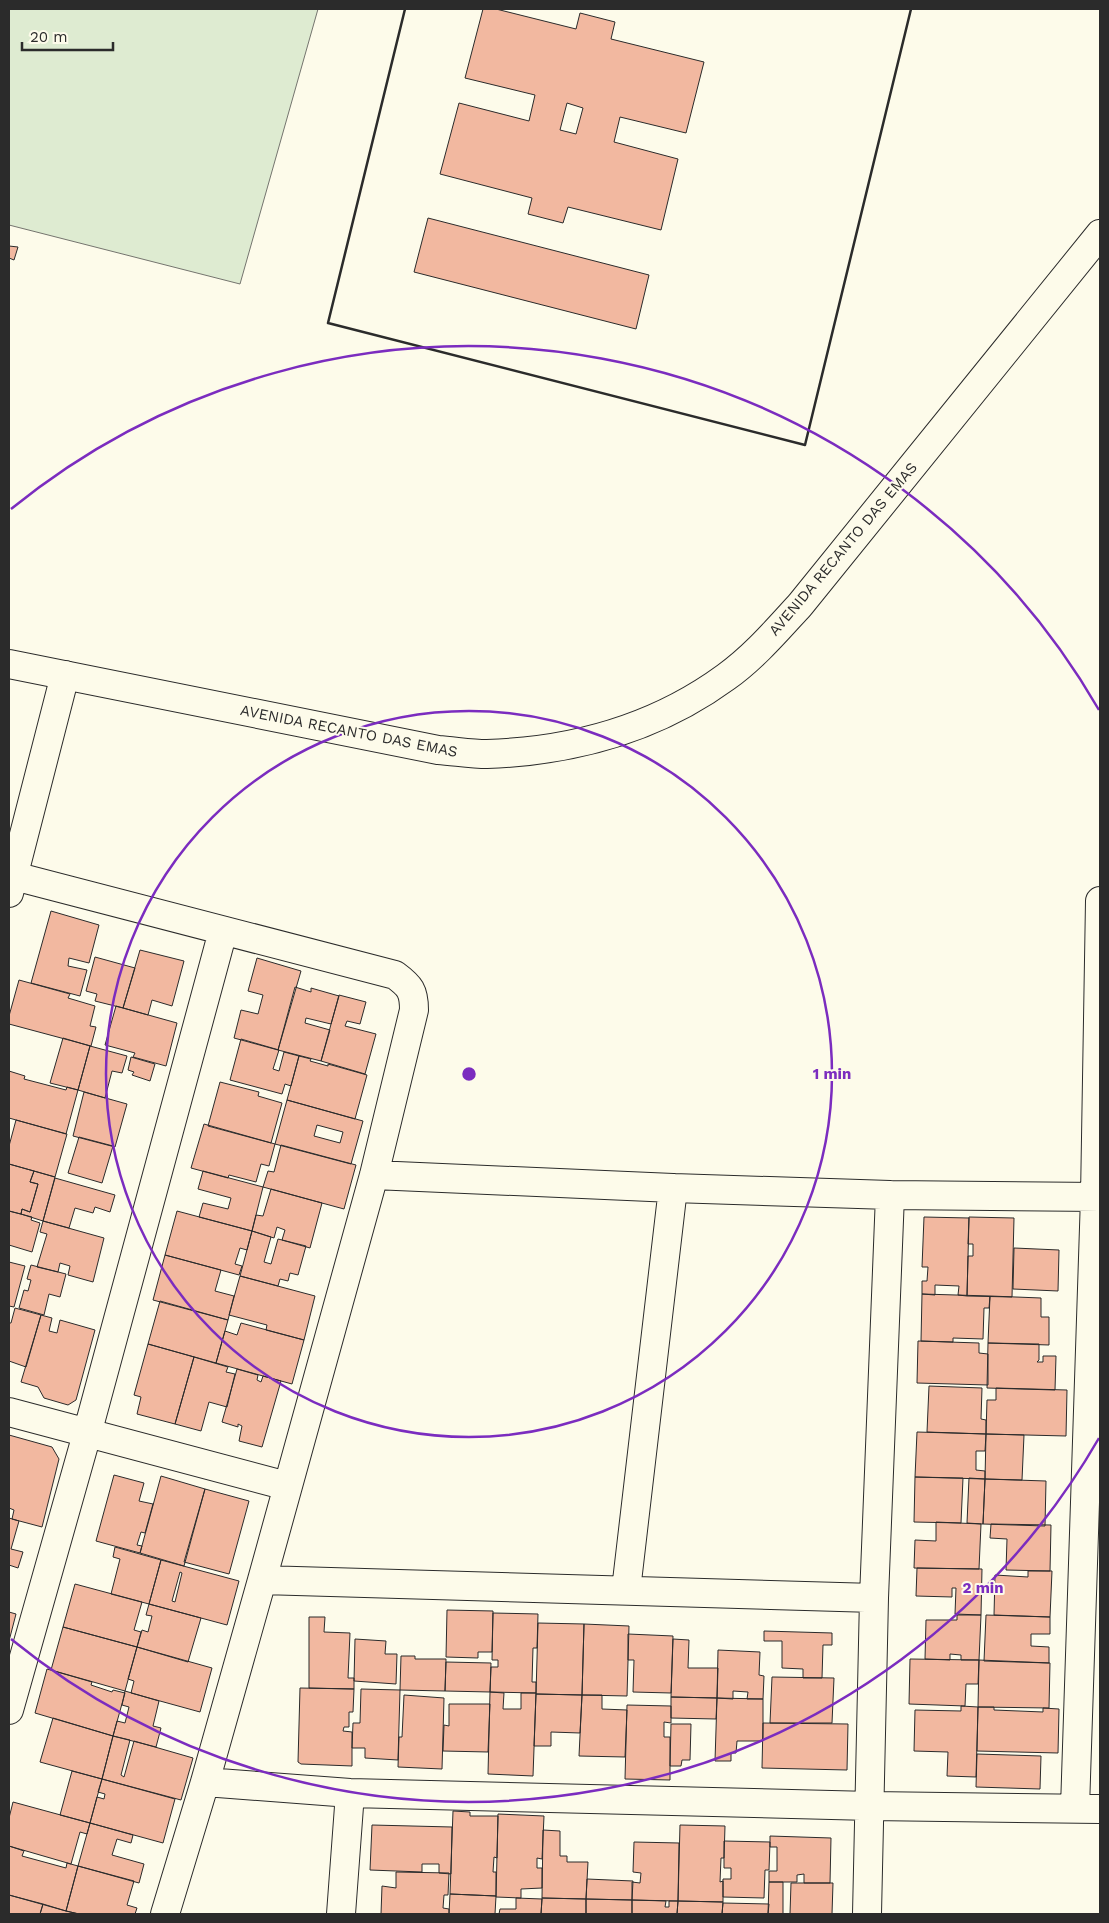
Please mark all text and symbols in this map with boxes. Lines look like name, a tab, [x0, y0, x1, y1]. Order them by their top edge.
scale bar	[22, 20, 114, 52]
text: 20 m	[30, 28, 68, 46]
street label: AVENIDA RECANTO DAS EMAS	[765, 459, 921, 639]
street label: AVENIDA RECANTO DAS EMAS	[239, 701, 459, 761]
centre of rings	[460, 1065, 478, 1083]
text: 1 min	[813, 1065, 851, 1083]
text: 2 min	[962, 1579, 1004, 1597]

